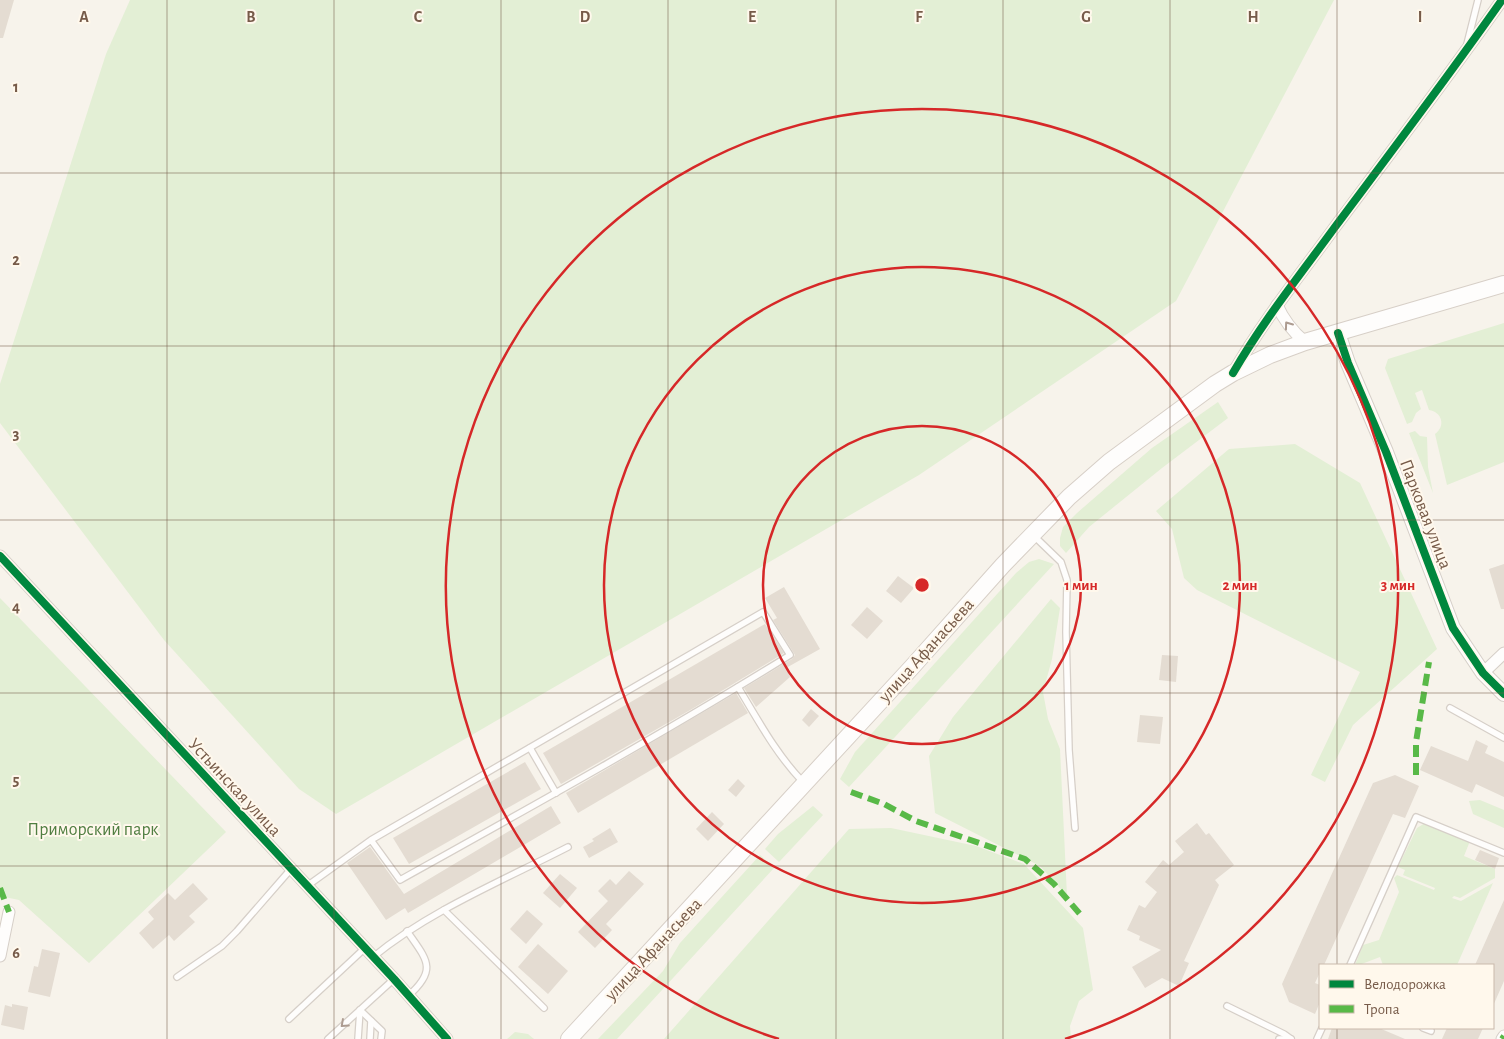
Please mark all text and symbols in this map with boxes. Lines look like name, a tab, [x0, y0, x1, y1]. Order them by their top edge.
text: A	[79, 9, 89, 25]
text: B	[246, 9, 256, 25]
text: C	[414, 9, 423, 25]
text: D	[580, 9, 591, 25]
text: E	[748, 9, 756, 25]
text: F	[915, 9, 923, 25]
text: G	[1081, 9, 1091, 25]
text: H	[1247, 9, 1259, 25]
text: I	[1418, 9, 1422, 25]
text: 1	[13, 79, 19, 95]
text: 2	[12, 252, 20, 268]
one-way arrow	[1285, 321, 1294, 331]
text: 3	[13, 426, 20, 442]
street label: Парковая улица	[1396, 457, 1454, 572]
centre of rings	[913, 576, 931, 594]
text: 1 мин	[1064, 578, 1098, 593]
text: 2 мин	[1222, 578, 1258, 593]
text: 3 мин	[1381, 578, 1415, 593]
street label: улица Афанасьева	[875, 595, 978, 707]
text: 4	[12, 599, 20, 615]
street label: Устьинская улица	[184, 735, 284, 840]
text: 5	[13, 772, 20, 788]
park label: Приморский парк	[27, 821, 159, 839]
street label: улица Афанасьева	[601, 895, 705, 1005]
text: 6	[12, 945, 20, 961]
legend	[1319, 964, 1494, 1029]
text: Велодорожка	[1364, 977, 1446, 992]
text: Тропа	[1364, 1002, 1400, 1017]
one-way arrow	[341, 1018, 350, 1027]

